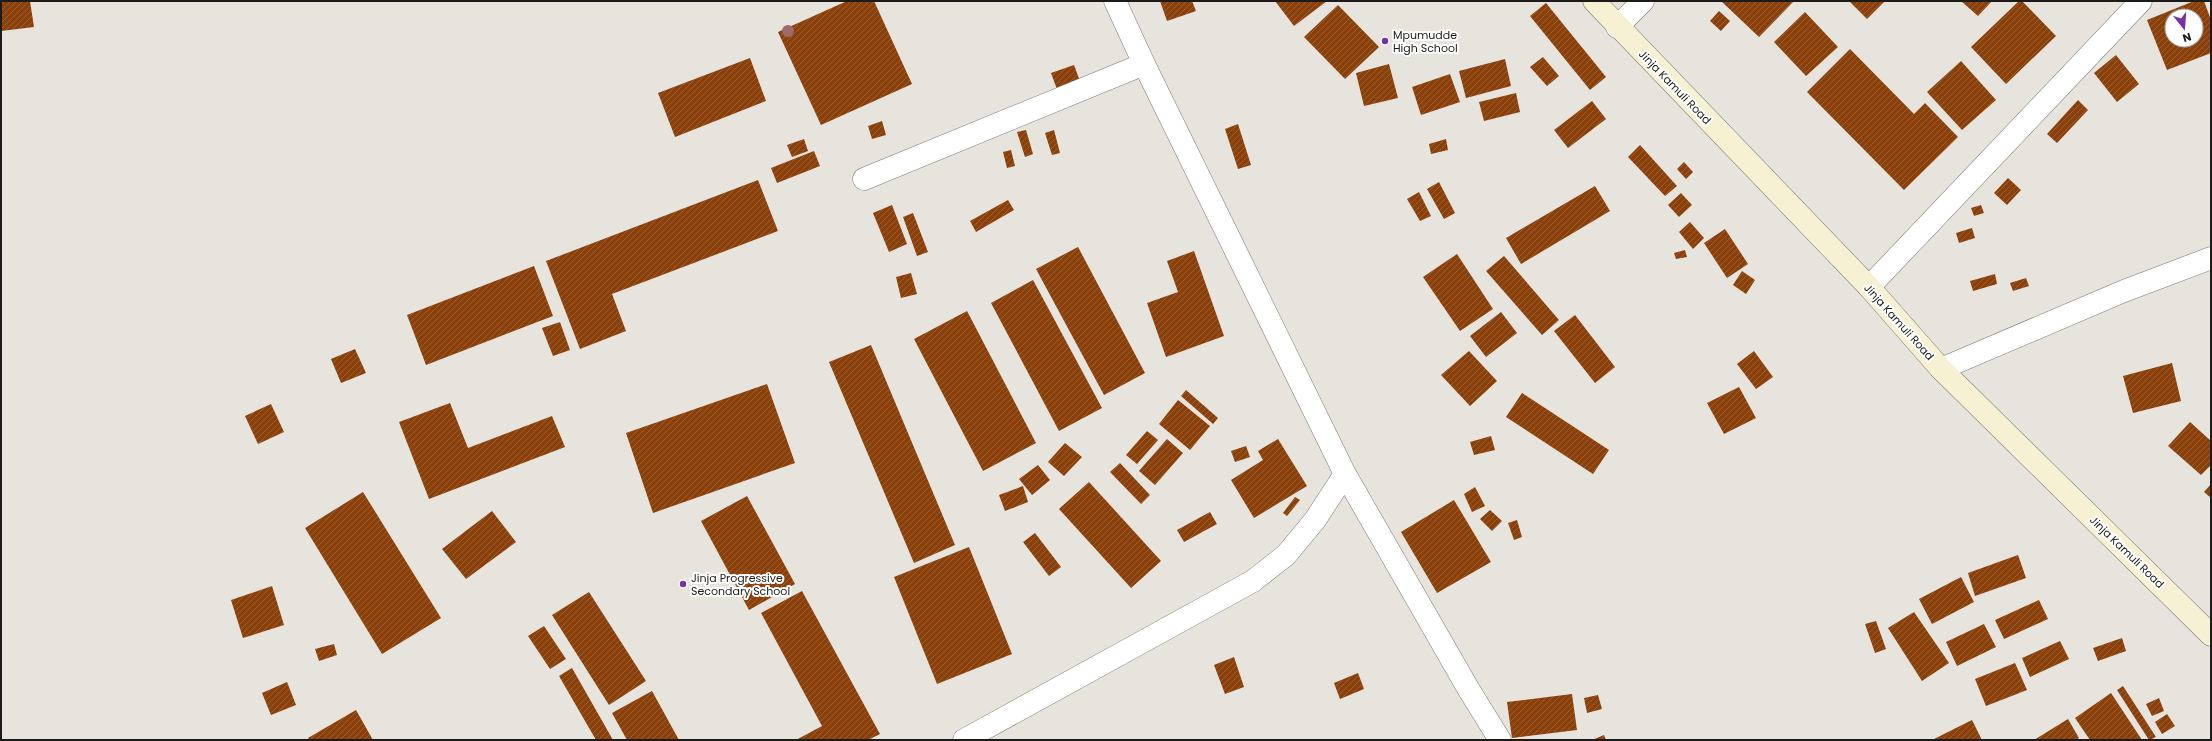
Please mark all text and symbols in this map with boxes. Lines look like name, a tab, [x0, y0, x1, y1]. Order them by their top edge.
north arrow	[2164, 8, 2204, 48]
place label: Mpumudde High School	[1393, 27, 1458, 56]
text: N	[2181, 29, 2193, 46]
marker: Mpumudde High School	[1380, 36, 1390, 46]
street label: Jinja Kamuli Road	[1635, 46, 1715, 128]
street label: Jinja Kamuli Road	[1860, 280, 1938, 364]
street label: Jinja Kamuli Road	[2086, 512, 2168, 592]
place label: Jinja Progressive Secondary School	[691, 570, 790, 599]
marker: Jinja Progressive Secondary School	[678, 579, 688, 589]

